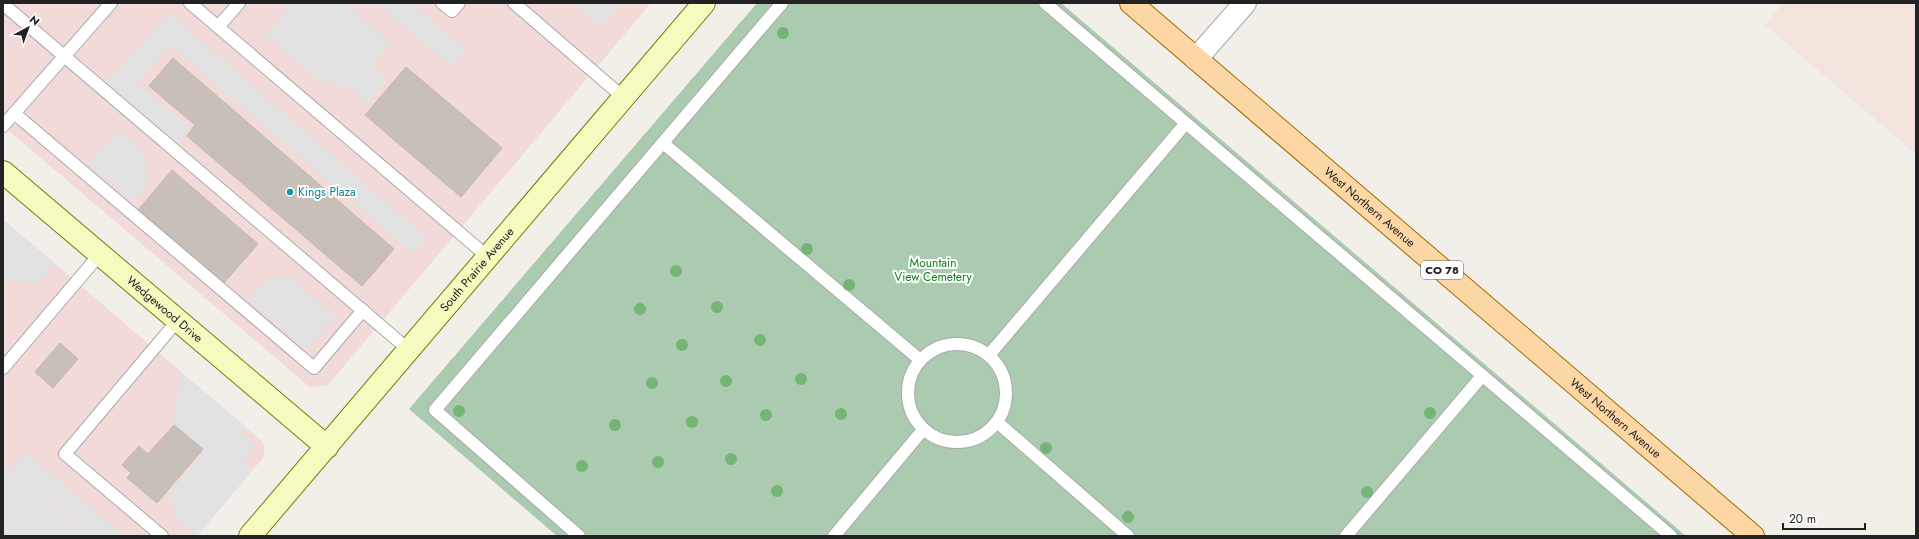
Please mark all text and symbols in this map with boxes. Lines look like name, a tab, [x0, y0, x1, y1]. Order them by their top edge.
north arrow	[8, 8, 48, 48]
text: N	[26, 12, 43, 29]
street label: West Northern Avenue	[1320, 163, 1419, 252]
place label: Kings Plaza	[298, 183, 356, 201]
marker: Kings Plaza	[285, 187, 295, 197]
street label: South Prairie Avenue	[436, 223, 518, 316]
park label: Mountain View Cemetery	[894, 254, 972, 286]
road number: CO 78	[1421, 261, 1463, 279]
street label: Wedgewood Drive	[123, 272, 207, 347]
street label: West Northern Avenue	[1566, 374, 1665, 462]
scale bar	[1783, 505, 1865, 531]
text: 20 m	[1789, 510, 1816, 528]

